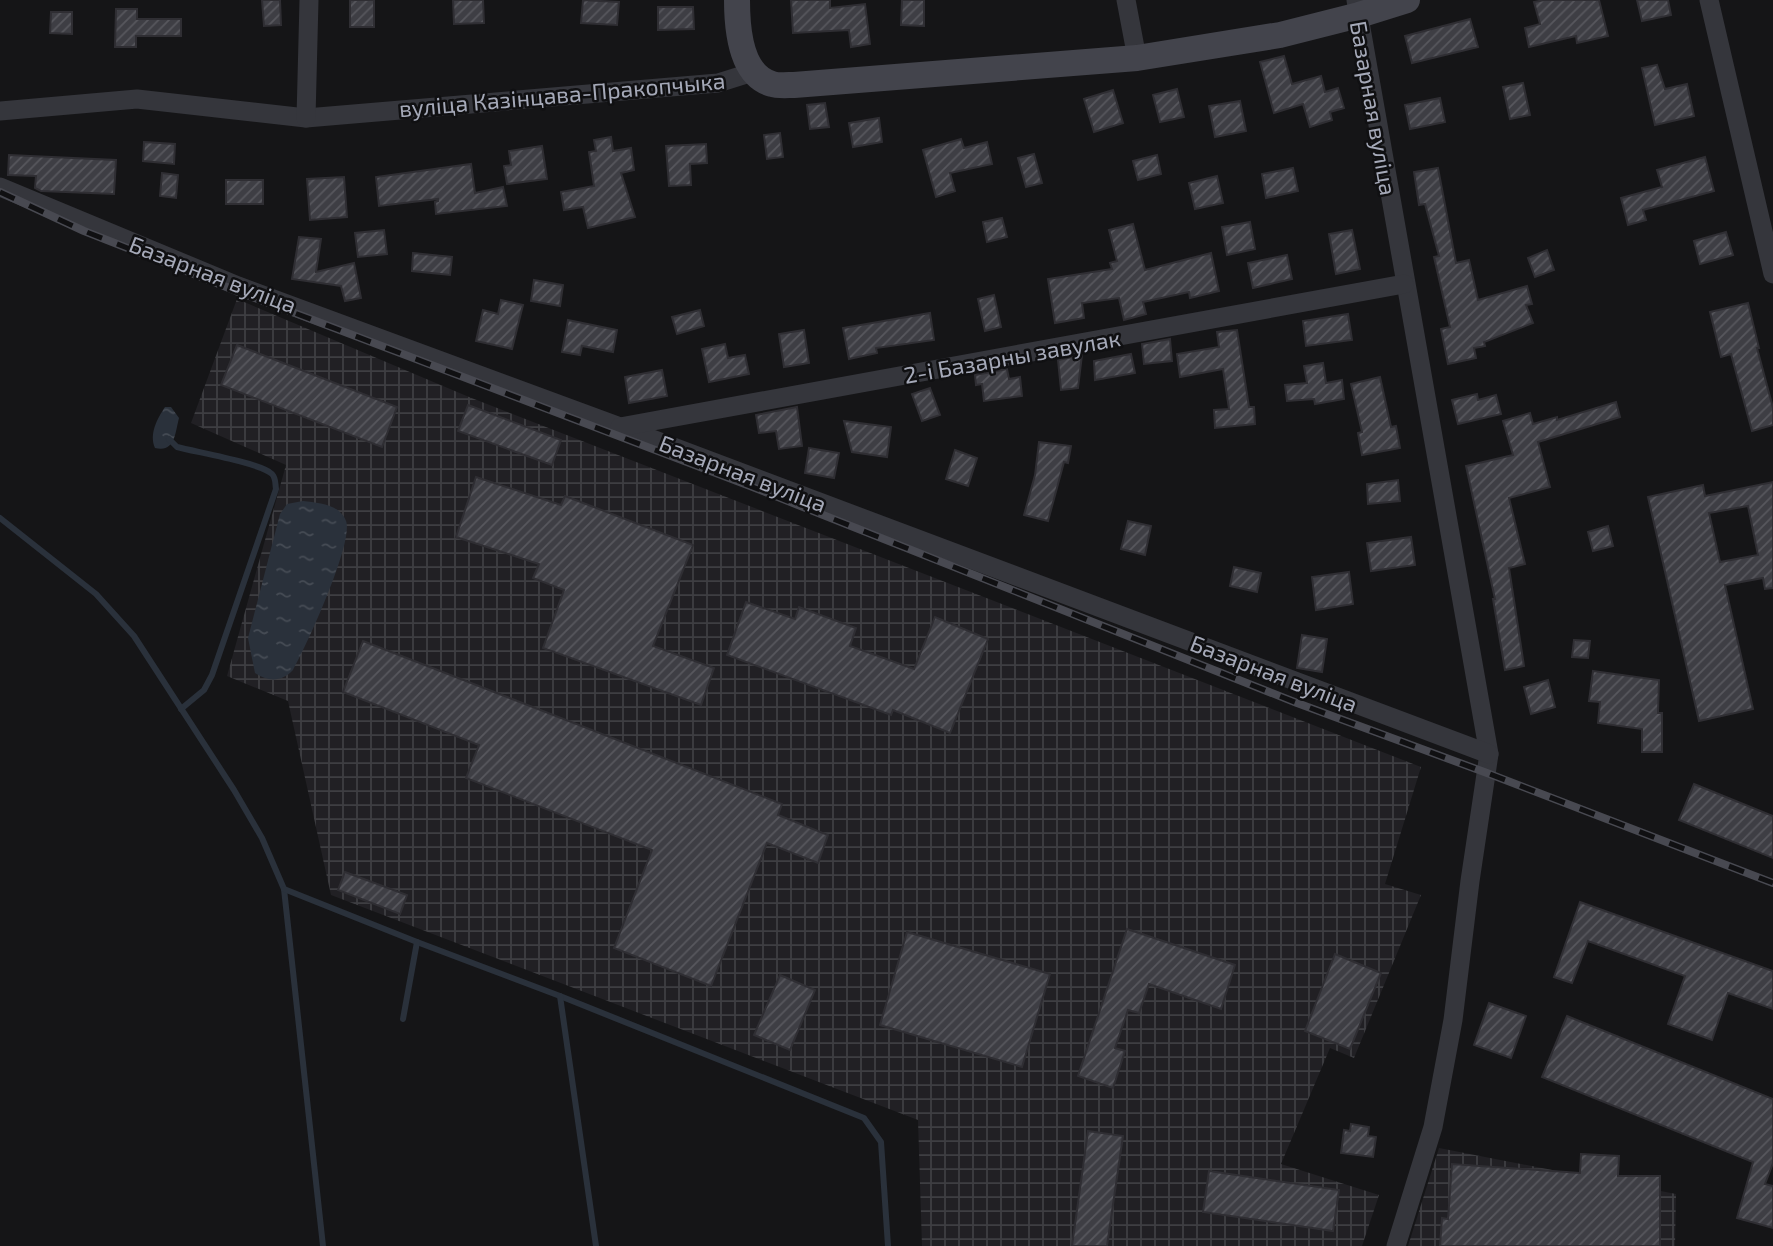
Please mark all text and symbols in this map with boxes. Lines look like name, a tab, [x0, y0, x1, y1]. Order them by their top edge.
street label: Базарная вуліца	[1344, 19, 1403, 198]
street label: вуліца Казінцава-Пракопчыка	[398, 66, 726, 123]
street label: Базарная вуліца	[125, 229, 301, 320]
street label: 2-і Базарны завулак	[902, 323, 1123, 390]
street label: Базарная вуліца	[655, 428, 831, 519]
street label: Базарная вуліца	[1186, 628, 1362, 719]

